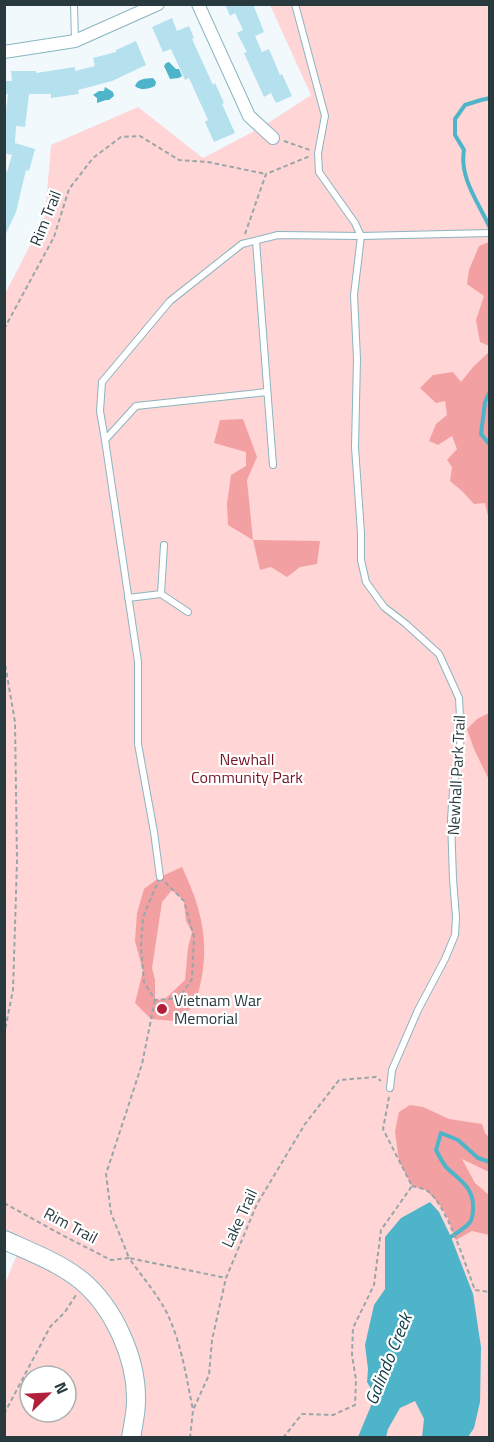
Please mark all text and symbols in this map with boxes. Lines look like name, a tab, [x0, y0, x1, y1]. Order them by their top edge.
street label: Rim Trail	[23, 187, 67, 249]
street label: Newhall Park Trail	[441, 714, 471, 836]
park label: Newhall Community Park	[191, 747, 303, 789]
place label: Vietnam War Memorial	[174, 988, 262, 1030]
marker: Vietnam War Memorial	[155, 1002, 169, 1016]
street label: Lake Trail	[215, 1185, 263, 1251]
street label: Rim Trail	[40, 1201, 102, 1249]
water label: Galindo Creek	[357, 1307, 419, 1409]
north arrow	[18, 1364, 78, 1424]
text: N	[48, 1378, 75, 1398]

